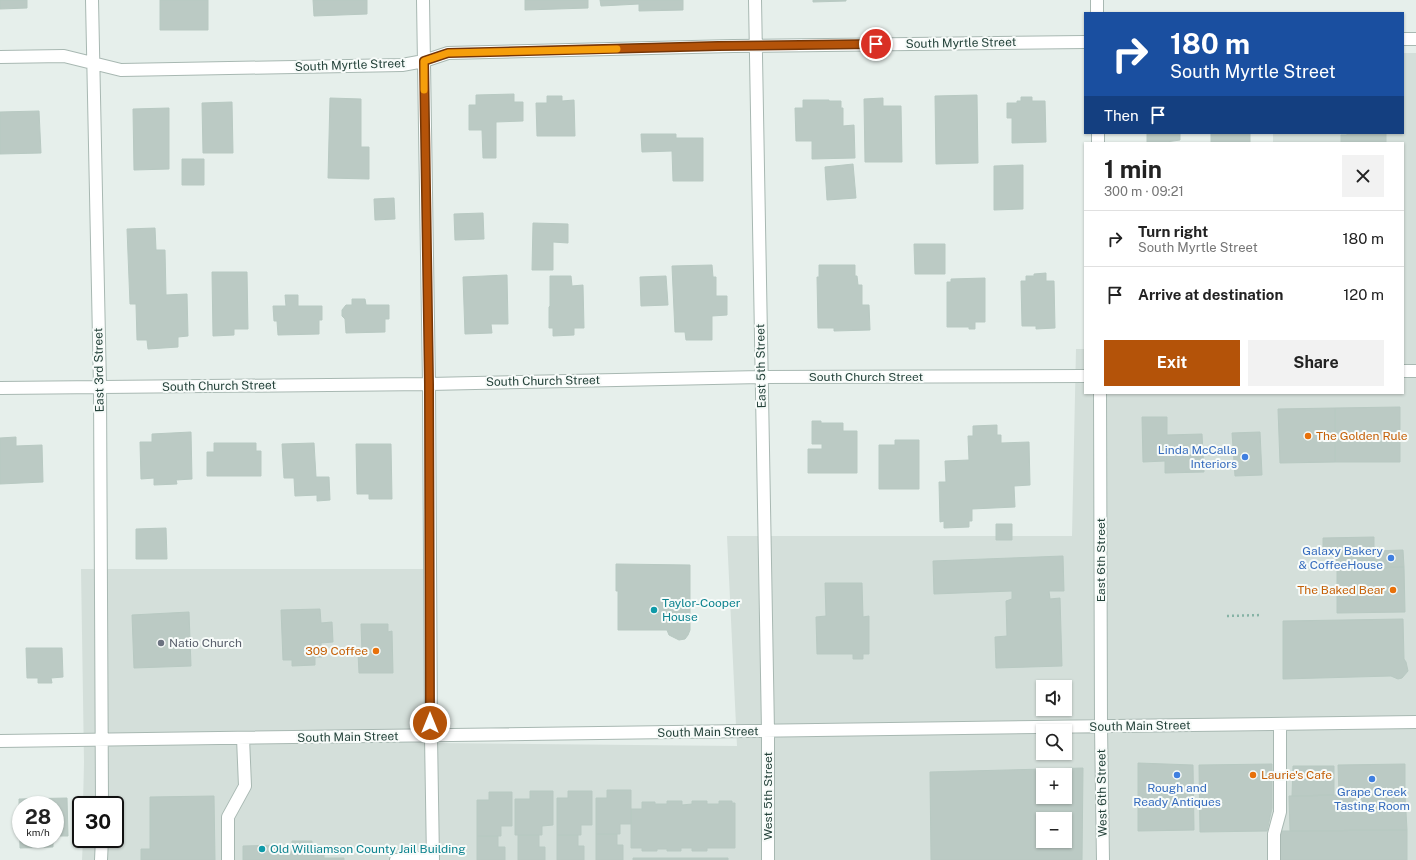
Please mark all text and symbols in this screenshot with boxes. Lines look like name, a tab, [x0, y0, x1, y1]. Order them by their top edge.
pin	[859, 27, 893, 61]
text: 180 m	[1170, 27, 1250, 60]
icon: right	[1104, 28, 1156, 80]
icon: arrive	[865, 33, 887, 55]
street label: South Myrtle Street	[906, 35, 1017, 51]
street label: South Myrtle Street	[295, 56, 406, 74]
text: South Myrtle Street	[1170, 61, 1336, 82]
icon: arrive	[1147, 104, 1169, 126]
text: Then	[1104, 107, 1139, 124]
text: 1 min	[1104, 155, 1162, 183]
button: close	[1342, 155, 1384, 197]
text: 300 m · 09:21	[1104, 184, 1184, 199]
text: Turn right	[1138, 223, 1208, 240]
icon: right	[1104, 228, 1126, 250]
text: 180 m	[1342, 230, 1384, 247]
text: South Myrtle Street	[1138, 240, 1258, 255]
icon: arrive	[1104, 284, 1126, 306]
text: Arrive at destination	[1138, 286, 1283, 303]
text: 120 m	[1343, 286, 1384, 303]
street label: East 5th Street	[753, 323, 769, 408]
street label: East 3rd Street	[91, 327, 107, 412]
button: Exit	[1104, 340, 1240, 386]
button: Share	[1248, 340, 1384, 386]
street label: South Church Street	[809, 370, 924, 384]
street label: South Church Street	[486, 373, 601, 389]
street label: South Church Street	[162, 378, 277, 394]
place label: The Golden Rule	[1316, 429, 1408, 443]
marker: The Golden Rule	[1303, 431, 1313, 441]
place label: Linda McCalla Interiors	[1158, 443, 1237, 471]
marker: Linda McCalla Interiors	[1240, 452, 1250, 462]
street label: East 6th Street	[1094, 517, 1108, 602]
place label: Galaxy Bakery & CoffeeHouse	[1298, 544, 1384, 572]
marker: Galaxy Bakery & CoffeeHouse	[1386, 553, 1396, 563]
place label: The Baked Bear	[1297, 583, 1385, 597]
marker: The Baked Bear	[1388, 585, 1398, 595]
place label: Taylor-Cooper House	[662, 596, 741, 624]
marker: Taylor-Cooper House	[649, 605, 659, 615]
place label: Natio Church	[169, 636, 242, 650]
marker: Natio Church	[156, 638, 166, 648]
place label: 309 Coffee	[305, 644, 368, 658]
marker: 309 Coffee	[371, 646, 381, 656]
map controls	[1036, 680, 1072, 848]
button: sound	[1036, 680, 1072, 716]
position arrow	[409, 702, 451, 744]
street label: South Main Street	[1089, 718, 1191, 734]
street label: South Main Street	[657, 724, 759, 740]
button: search	[1036, 724, 1072, 760]
street label: South Main Street	[297, 729, 399, 745]
street label: West 6th Street	[1094, 748, 1110, 837]
street label: West 5th Street	[761, 751, 775, 840]
button: +	[1036, 768, 1072, 804]
place label: Laurie's Cafe	[1261, 768, 1332, 782]
marker: Rough and Ready Antiques	[1172, 770, 1182, 780]
marker: Laurie's Cafe	[1248, 770, 1258, 780]
marker: Grape Creek Tasting Room	[1367, 774, 1377, 784]
place label: Rough and Ready Antiques	[1133, 781, 1221, 809]
place label: Grape Creek Tasting Room	[1334, 785, 1410, 813]
speed limit sign: 30	[72, 796, 124, 848]
text: 28	[25, 805, 51, 829]
button: −	[1036, 812, 1072, 848]
text: km/h	[26, 826, 50, 838]
place label: Old Williamson County Jail Building	[270, 842, 466, 856]
marker: Old Williamson County Jail Building	[257, 844, 267, 854]

